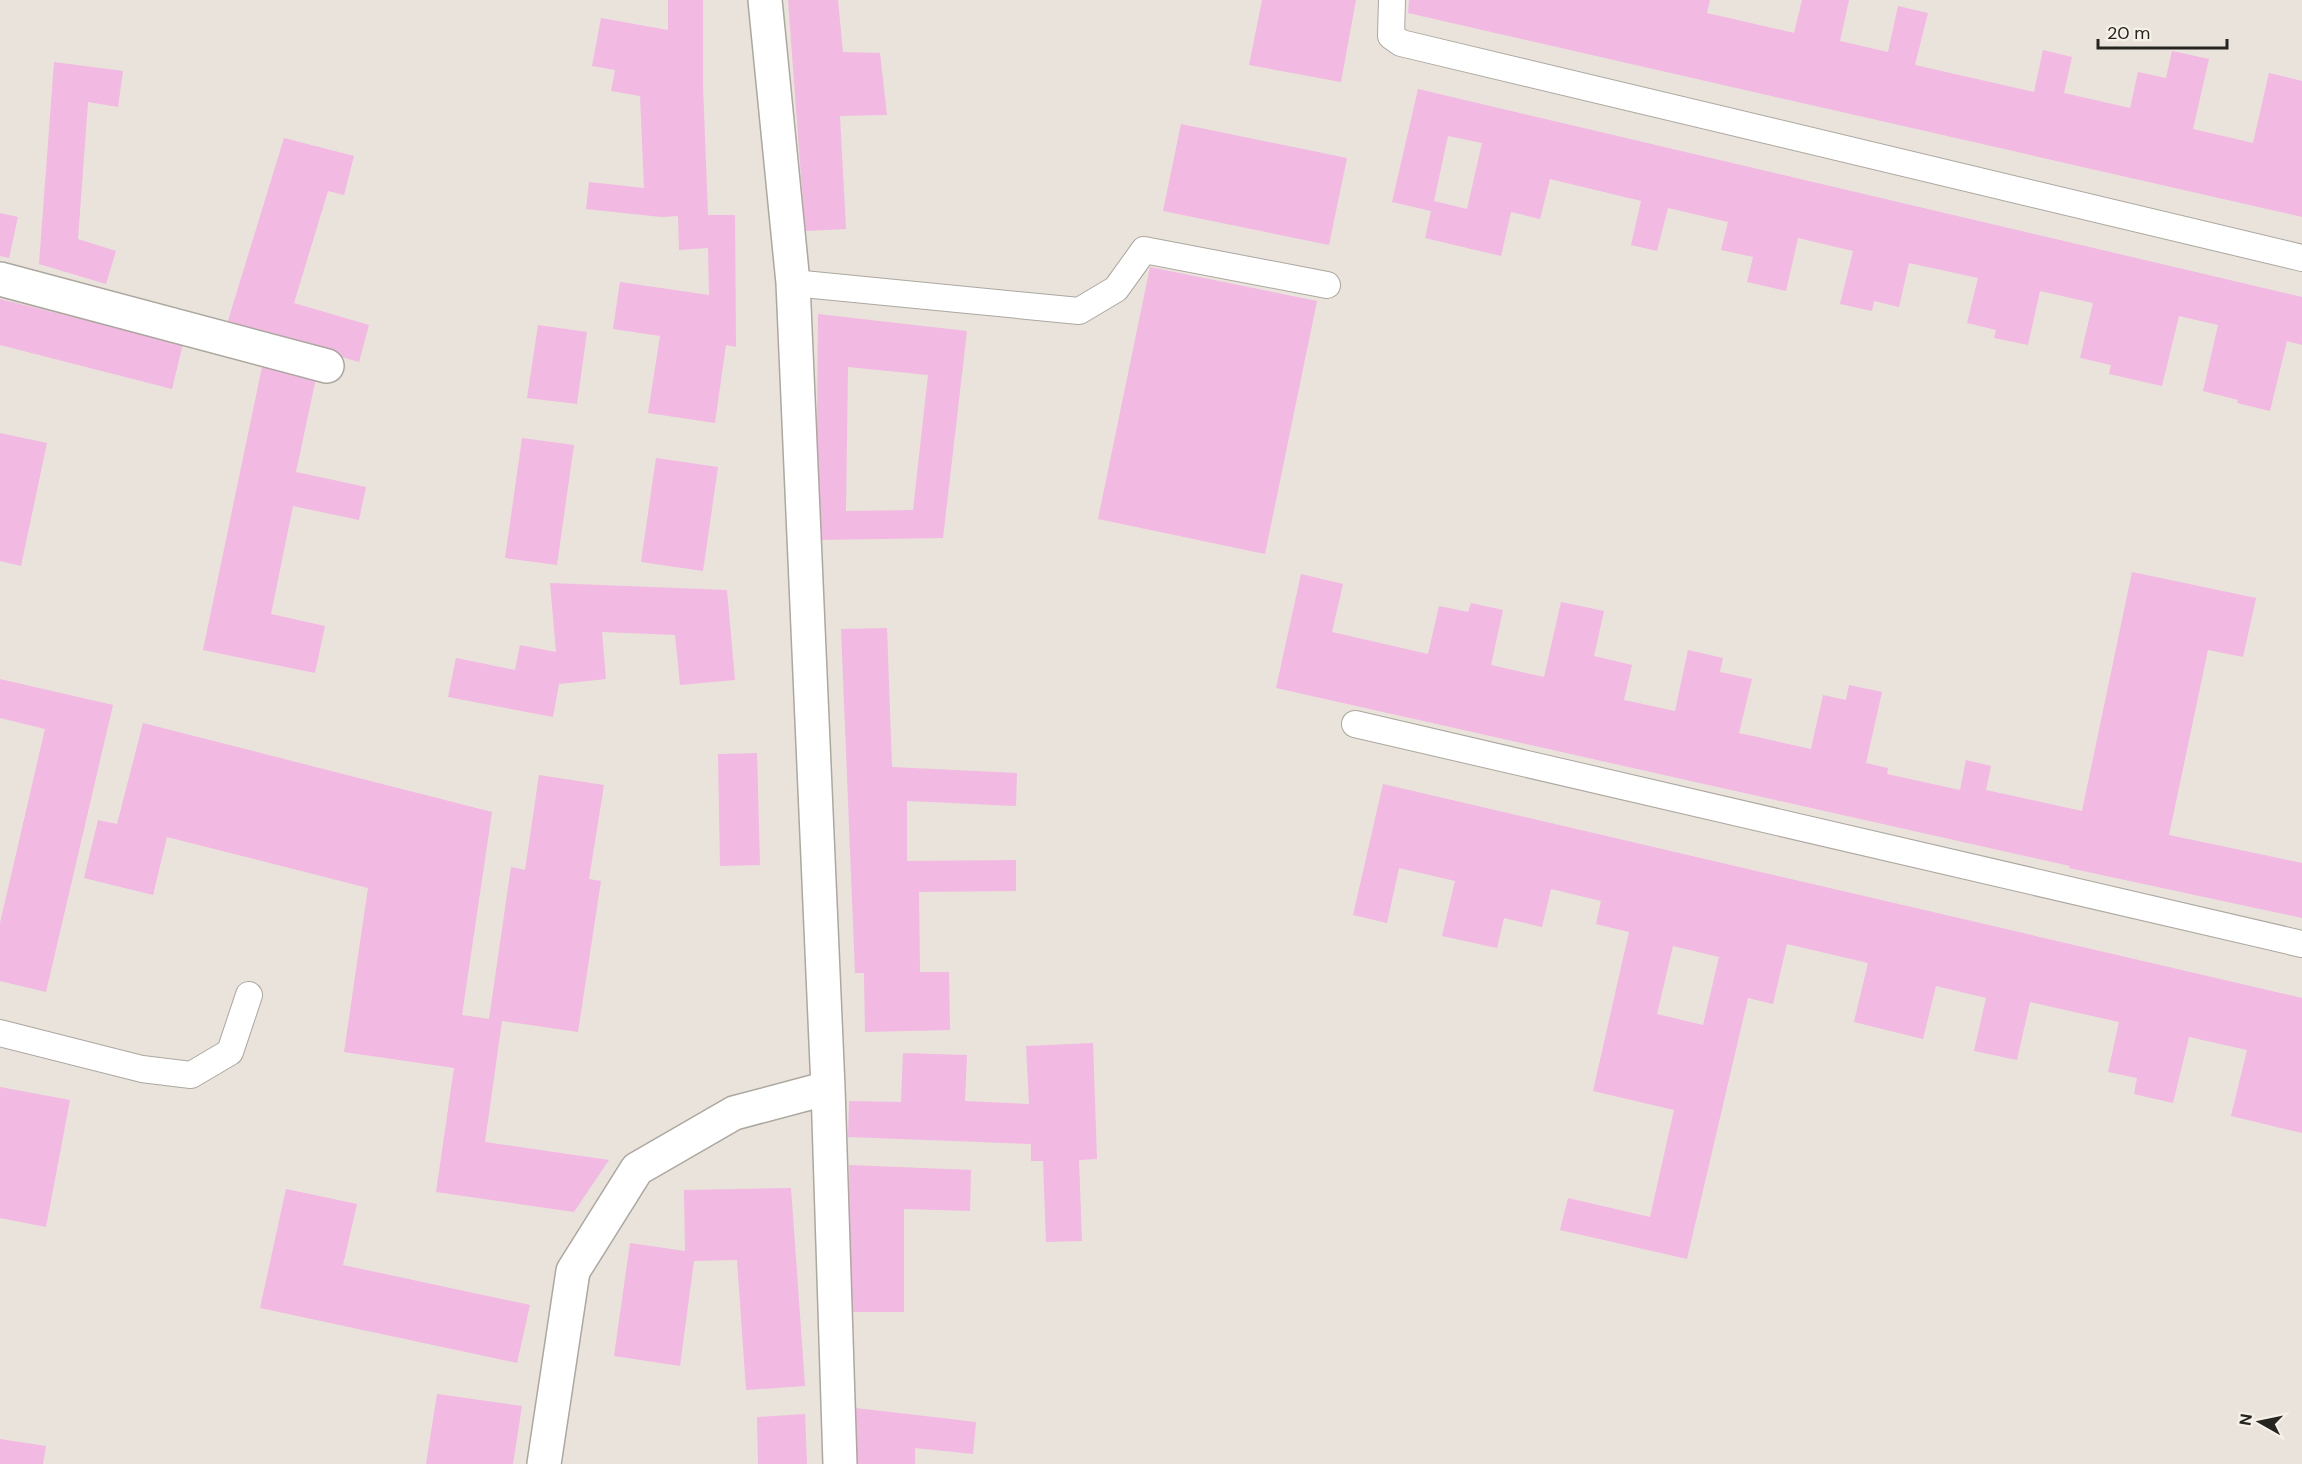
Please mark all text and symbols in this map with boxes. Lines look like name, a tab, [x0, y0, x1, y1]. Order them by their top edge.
scale bar	[2098, 12, 2227, 50]
text: 20 m	[2107, 21, 2150, 45]
north arrow	[2230, 1392, 2290, 1452]
text: N	[2234, 1412, 2257, 1427]

